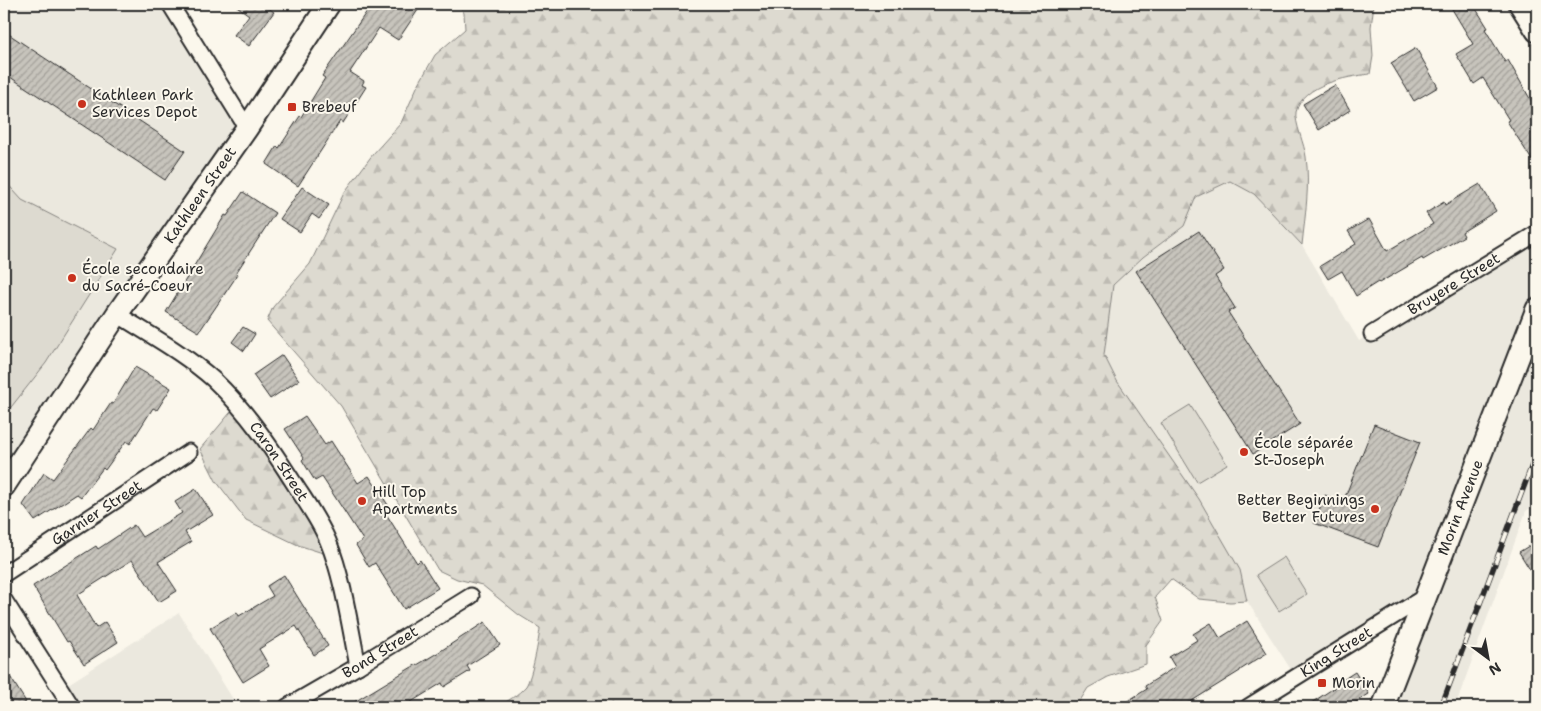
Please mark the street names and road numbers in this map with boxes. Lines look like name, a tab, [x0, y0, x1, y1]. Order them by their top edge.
street label: Kathleen Street	[159, 143, 241, 247]
street label: Bruyere Street	[1404, 248, 1504, 320]
street label: Caron Street	[245, 418, 313, 505]
street label: Morin Avenue	[1433, 457, 1488, 558]
street label: Garnier Street	[47, 476, 146, 550]
street label: Bond Street	[338, 621, 422, 683]
street label: King Street	[1297, 622, 1376, 682]

